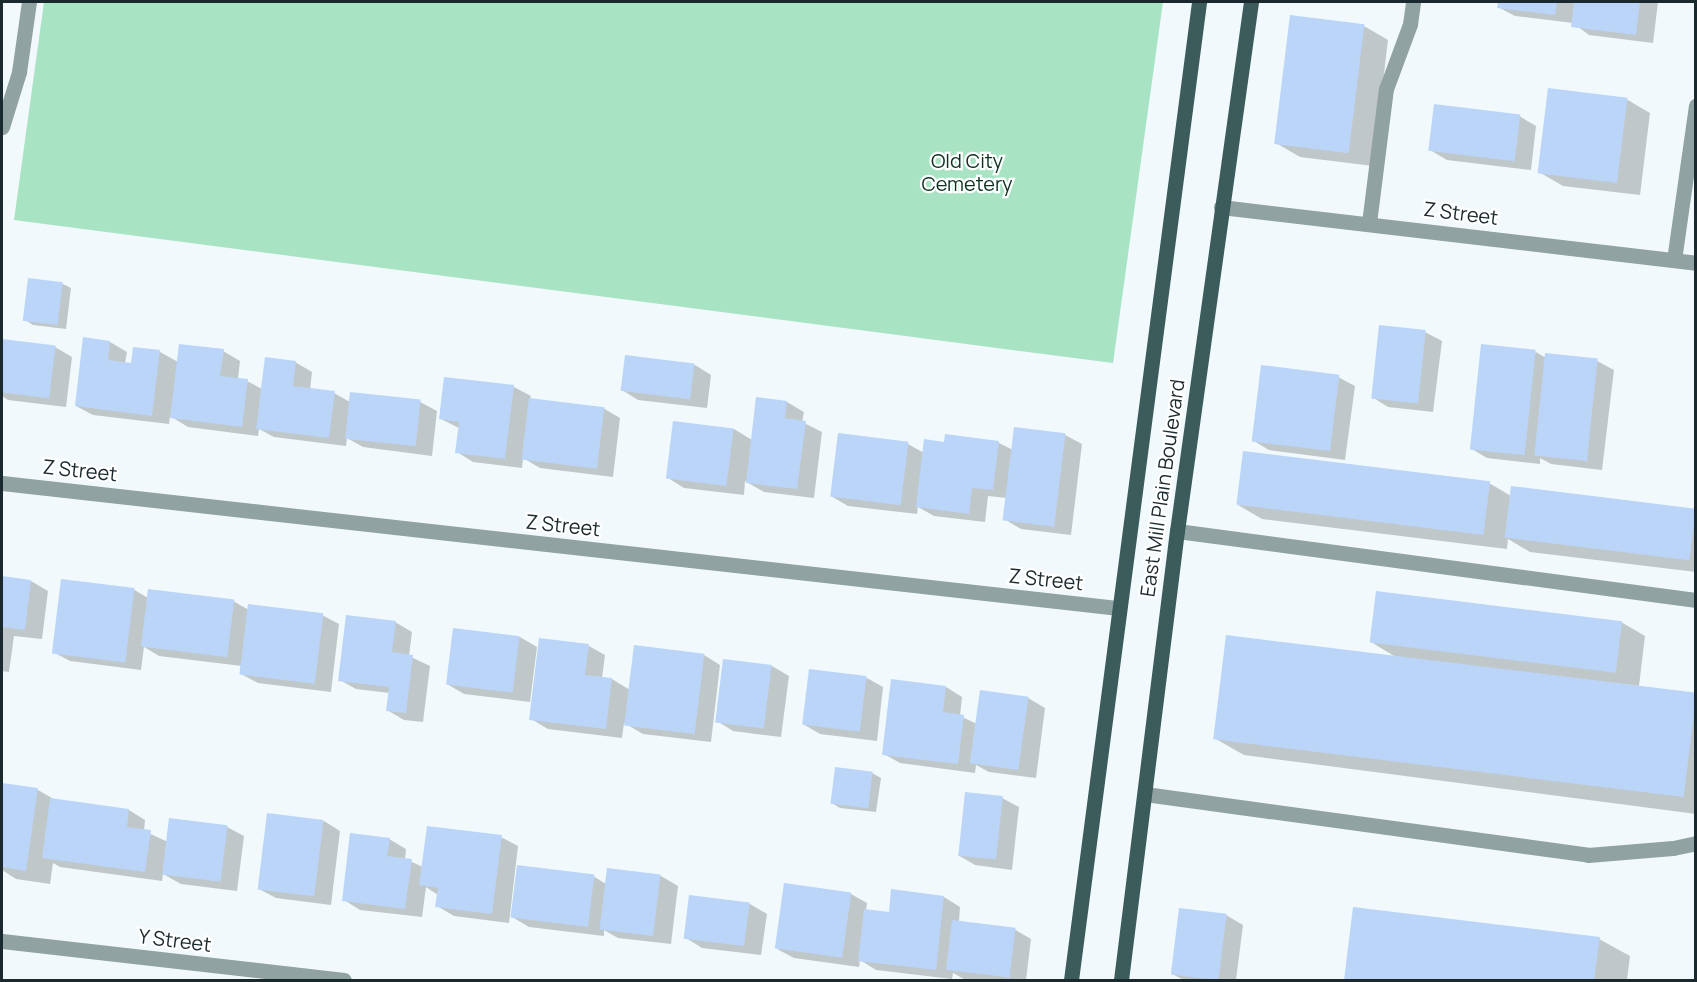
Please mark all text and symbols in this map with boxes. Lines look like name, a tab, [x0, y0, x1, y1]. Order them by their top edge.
park label: Old City Cemetery	[921, 148, 1013, 195]
street label: Z Street	[1422, 197, 1500, 229]
street label: East Mill Plain Boulevard	[1135, 378, 1189, 598]
street label: Z Street	[41, 454, 119, 486]
street label: Z Street	[524, 509, 602, 541]
street label: Z Street	[1007, 563, 1085, 595]
street label: Y Street	[137, 924, 213, 956]

